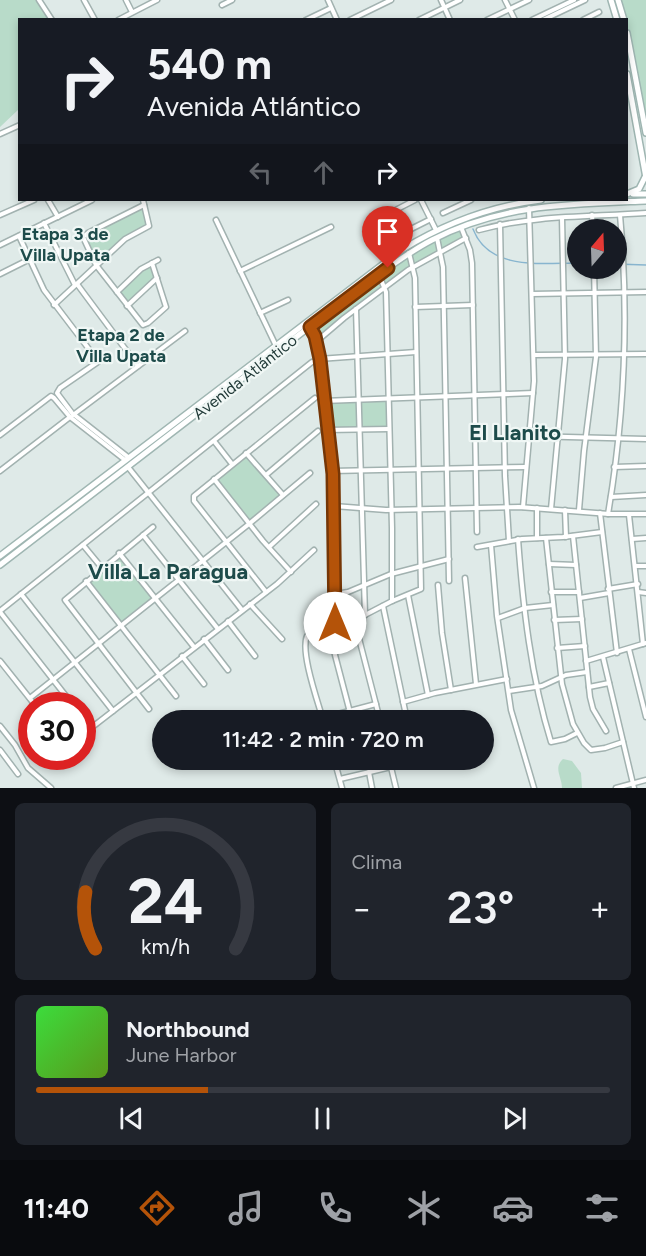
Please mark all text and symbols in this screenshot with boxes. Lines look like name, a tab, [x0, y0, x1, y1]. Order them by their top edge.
text: 540 m	[147, 39, 272, 90]
icon: right	[48, 42, 126, 120]
text: Avenida Atlántico	[147, 90, 361, 123]
icon: left	[244, 156, 277, 189]
icon: ahead	[307, 156, 340, 189]
icon: right	[370, 156, 403, 189]
pin	[362, 206, 413, 268]
icon: arrive	[371, 215, 404, 248]
north arrow	[567, 219, 627, 279]
map controls	[567, 219, 627, 279]
district label: Etapa 3 de Villa Upata	[20, 223, 110, 266]
district label: Etapa 2 de Villa Upata	[76, 324, 166, 367]
street label: Avenida Atlántico	[189, 330, 301, 424]
district label: El Llanito	[469, 419, 561, 446]
district label: Villa La Paragua	[88, 558, 248, 585]
position arrow	[303, 591, 367, 655]
speed limit sign: 30	[18, 692, 96, 770]
text: 11:42 · 2 min · 720 m	[222, 726, 424, 753]
text: Clima	[352, 850, 402, 874]
text: 24	[127, 864, 203, 939]
text: 23°	[447, 880, 514, 934]
text: −	[352, 889, 372, 928]
text: +	[589, 889, 610, 928]
text: km/h	[141, 934, 190, 959]
text: Northbound	[126, 1016, 250, 1043]
text: June Harbor	[126, 1043, 237, 1067]
icon: previous	[115, 1102, 148, 1135]
icon: pause	[306, 1102, 339, 1135]
icon: next	[498, 1102, 531, 1135]
icon: directions	[136, 1187, 178, 1229]
icon: music	[225, 1187, 267, 1229]
icon: phone	[314, 1187, 356, 1229]
icon: climate	[403, 1187, 445, 1229]
icon: car	[492, 1187, 534, 1229]
icon: filters	[581, 1187, 623, 1229]
text: 11:40	[23, 1192, 89, 1225]

